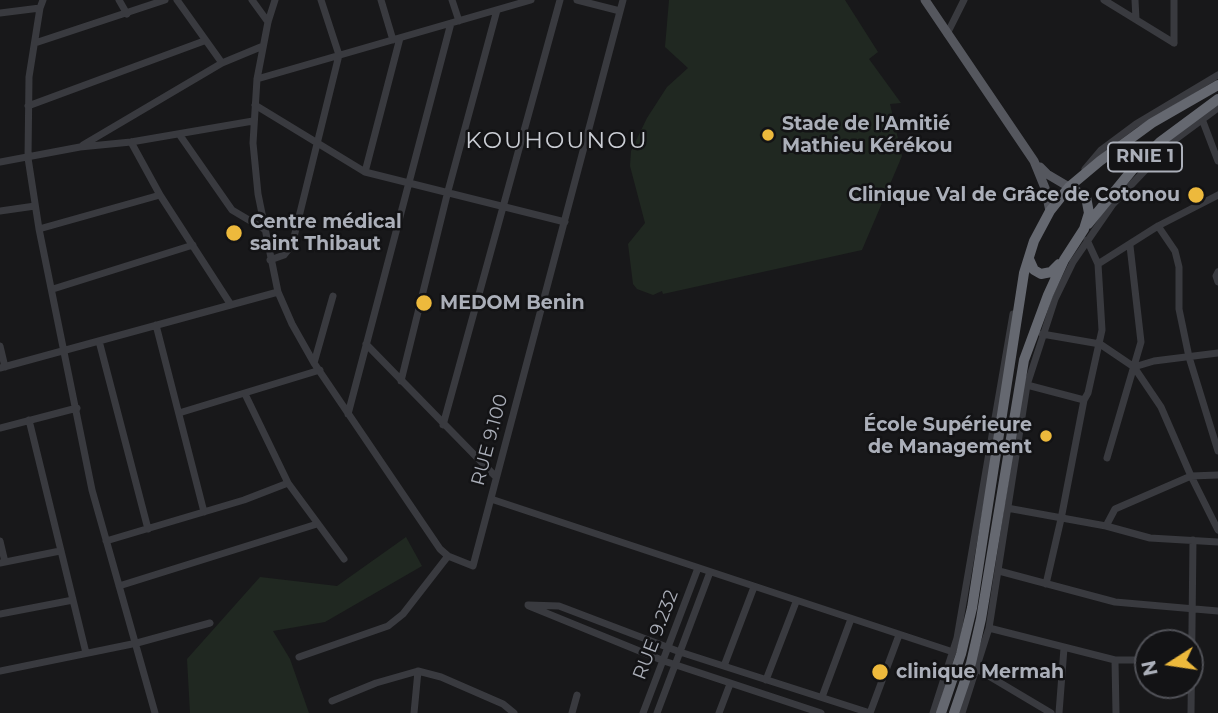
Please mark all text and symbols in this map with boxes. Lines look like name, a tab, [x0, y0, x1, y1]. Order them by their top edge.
place label: Stade de l'Amitié Mathieu Kérékou	[782, 113, 953, 157]
district label: KOUHOUNOU	[466, 127, 648, 155]
marker: Stade de l'Amitié Mathieu Kérékou	[760, 127, 776, 143]
road number: RNIE 1	[1108, 142, 1182, 172]
place label: Clinique Val de Grâce de Cotonou	[848, 184, 1180, 206]
marker: Clinique Val de Grâce de Cotonou	[1186, 185, 1206, 205]
place label: Centre médical saint Thibaut	[250, 211, 402, 255]
marker: Centre médical saint Thibaut	[224, 223, 244, 243]
place label: MEDOM Benin	[440, 292, 585, 314]
marker: MEDOM Benin	[414, 293, 434, 313]
street label: RUE 9.100	[467, 392, 513, 488]
place label: École Supérieure de Management	[864, 414, 1032, 458]
marker: École Supérieure de Management	[1038, 428, 1054, 444]
street label: RUE 9.232	[628, 587, 684, 683]
north arrow	[1134, 629, 1204, 699]
text: N	[1137, 658, 1163, 678]
place label: clinique Mermah	[896, 661, 1064, 683]
marker: clinique Mermah	[870, 662, 890, 682]

